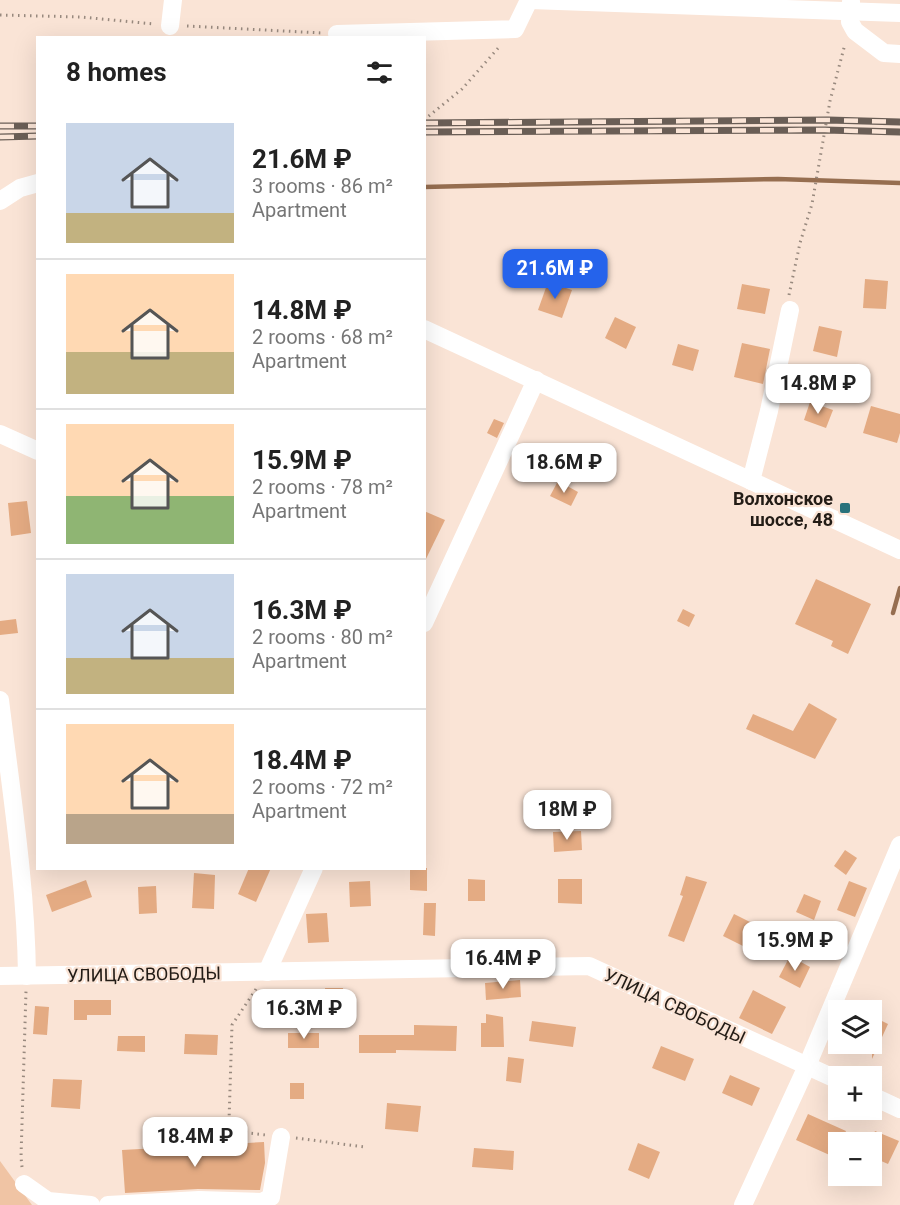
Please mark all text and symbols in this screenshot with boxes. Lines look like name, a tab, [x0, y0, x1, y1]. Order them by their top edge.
icon: filters	[363, 56, 396, 89]
text: 8 homes	[66, 57, 167, 87]
text: 21.6M ₽	[252, 144, 352, 174]
icon: home	[114, 147, 186, 219]
text: 3 rooms · 86 m²	[252, 174, 393, 198]
text: Apartment	[252, 198, 347, 222]
pin: 21.6M ₽	[500, 249, 610, 300]
text: 21.6M ₽	[517, 256, 593, 280]
text: 14.8M ₽	[252, 295, 352, 325]
icon: home	[114, 298, 186, 370]
text: 2 rooms · 68 m²	[252, 325, 393, 349]
text: Apartment	[252, 349, 347, 373]
pin: 14.8M ₽	[763, 364, 873, 415]
text: 14.8M ₽	[780, 371, 856, 395]
pin: 18.6M ₽	[509, 443, 619, 494]
text: 15.9M ₽	[252, 445, 352, 475]
icon: home	[114, 448, 186, 520]
text: 18.6M ₽	[526, 450, 602, 474]
text: 2 rooms · 78 m²	[252, 475, 393, 499]
place label: Волхонское шоссе, 48	[733, 488, 833, 530]
text: Apartment	[252, 499, 347, 523]
marker: Волхонское шоссе, 48	[838, 501, 852, 515]
text: 16.3M ₽	[252, 595, 352, 625]
icon: home	[114, 598, 186, 670]
text: 2 rooms · 80 m²	[252, 625, 393, 649]
text: Apartment	[252, 649, 347, 673]
text: 18.4M ₽	[252, 745, 352, 775]
icon: home	[114, 748, 186, 820]
text: 2 rooms · 72 m²	[252, 775, 393, 799]
pin: 18M ₽	[525, 790, 609, 841]
text: 18M ₽	[537, 797, 597, 821]
text: Apartment	[252, 799, 347, 823]
pin: 15.9M ₽	[740, 921, 850, 972]
text: 15.9M ₽	[757, 928, 833, 952]
pin: 16.4M ₽	[448, 939, 558, 990]
text: 16.4M ₽	[465, 946, 541, 970]
street label: УЛИЦА СВОБОДЫ	[67, 962, 221, 986]
street label: УЛИЦА СВОБОДЫ	[601, 964, 749, 1048]
pin: 16.3M ₽	[249, 989, 359, 1040]
text: 16.3M ₽	[266, 996, 342, 1020]
map controls	[828, 1000, 882, 1186]
button: layers	[828, 1000, 882, 1054]
button: +	[828, 1066, 882, 1120]
pin: 18.4M ₽	[140, 1117, 250, 1168]
text: 18.4M ₽	[157, 1124, 233, 1148]
button: −	[828, 1132, 882, 1186]

